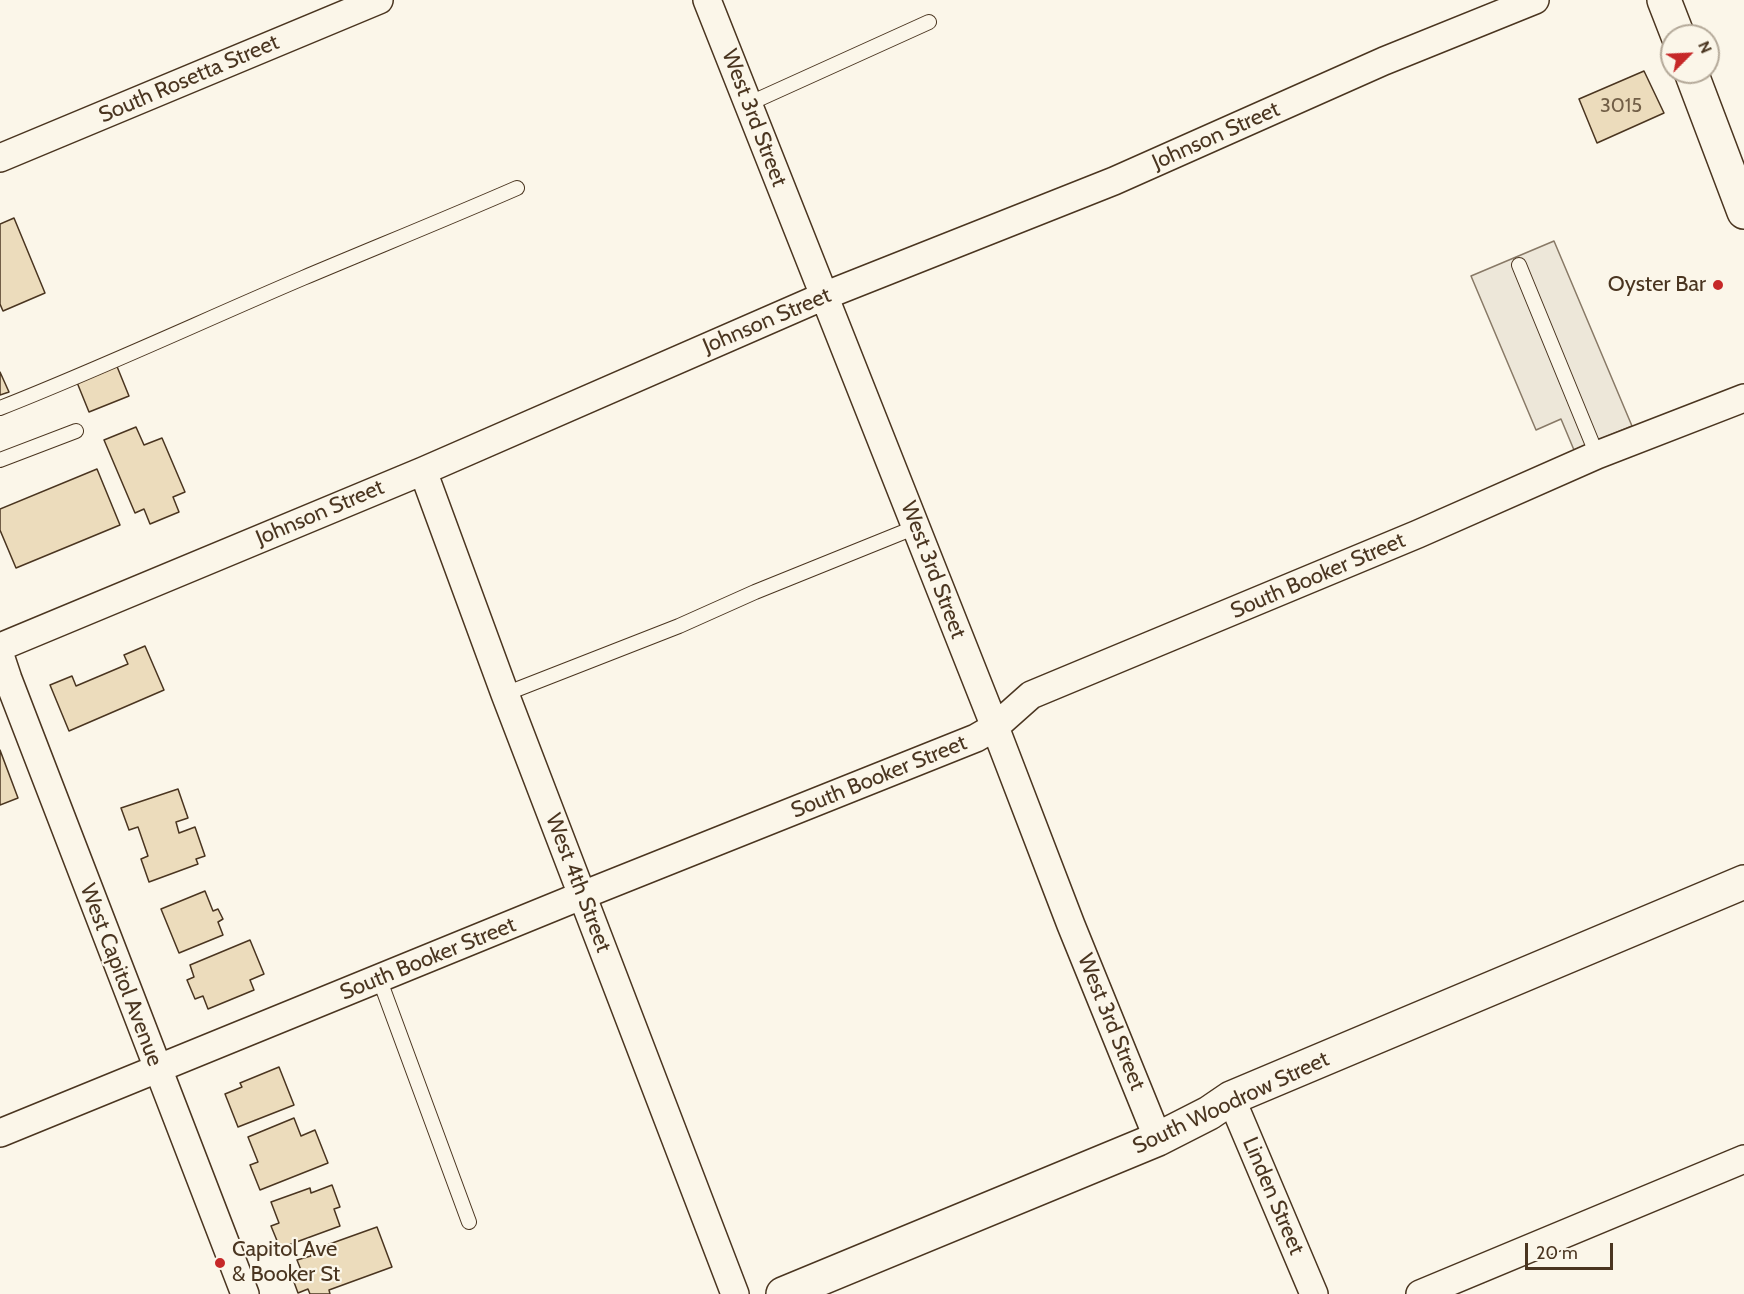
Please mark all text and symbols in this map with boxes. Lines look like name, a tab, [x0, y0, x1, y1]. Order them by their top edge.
north arrow	[1660, 24, 1720, 84]
street label: South Rosetta Street	[95, 29, 283, 129]
text: N	[1694, 38, 1716, 56]
street label: West 3rd Street	[716, 46, 792, 190]
house number: 3015	[1600, 94, 1642, 118]
street label: Johnson Street	[1148, 96, 1284, 176]
place label: Oyster Bar	[1608, 272, 1706, 298]
marker: Oyster Bar	[1711, 278, 1725, 292]
street label: Johnson Street	[699, 282, 835, 360]
street label: Johnson Street	[252, 474, 388, 552]
street label: West 3rd Street	[895, 498, 971, 642]
street label: South Booker Street	[1227, 527, 1409, 625]
street label: South Booker Street	[787, 730, 971, 824]
street label: West 4th Street	[539, 810, 617, 956]
street label: West Capitol Avenue	[74, 880, 168, 1070]
street label: South Booker Street	[336, 912, 520, 1006]
street label: West 3rd Street	[1072, 950, 1150, 1094]
street label: South Woodrow Street	[1129, 1046, 1333, 1160]
street label: Linden Street	[1236, 1133, 1310, 1259]
scale bar	[1528, 1231, 1616, 1269]
place label: Capitol Ave & Booker St	[232, 1237, 340, 1288]
text: 20 m	[1536, 1242, 1578, 1264]
marker: Capitol Ave & Booker St	[213, 1256, 227, 1270]

